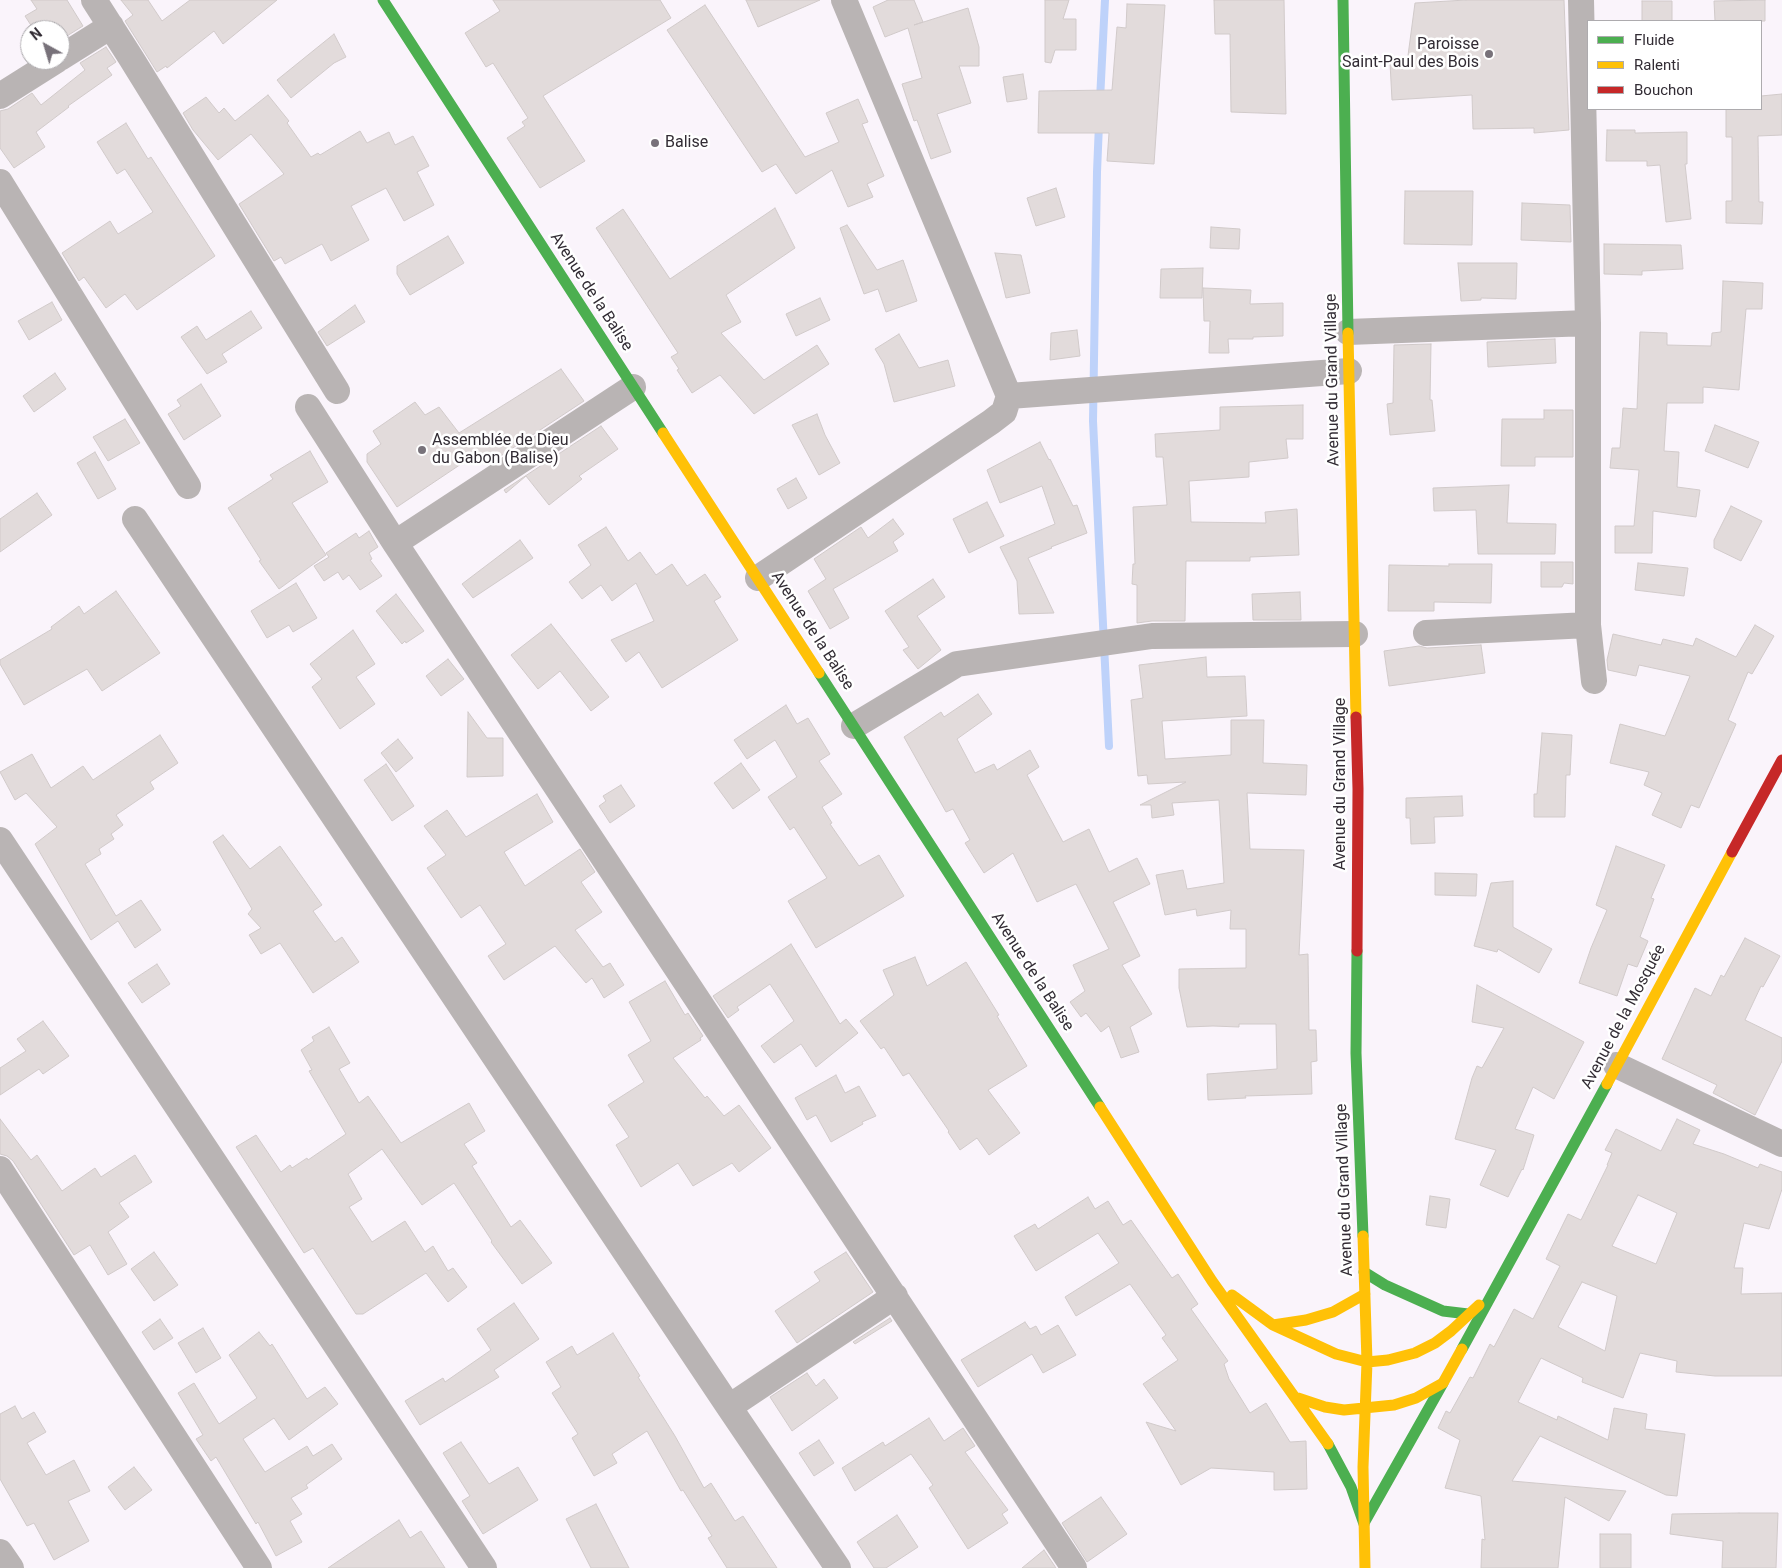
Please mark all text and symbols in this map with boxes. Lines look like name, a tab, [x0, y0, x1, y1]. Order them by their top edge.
north arrow	[20, 20, 70, 70]
legend	[1587, 20, 1762, 110]
text: N	[27, 25, 45, 43]
text: Fluide	[1634, 31, 1674, 49]
place label: Paroisse Saint-Paul des Bois	[1342, 35, 1479, 73]
marker: Paroisse Saint-Paul des Bois	[1483, 48, 1495, 60]
text: Ralenti	[1634, 56, 1680, 74]
text: Bouchon	[1634, 81, 1693, 99]
place label: Balise	[665, 133, 708, 153]
marker: Balise	[649, 137, 661, 149]
street label: Avenue de la Balise	[545, 229, 637, 355]
street label: Avenue du Grand Village	[1322, 294, 1344, 466]
place label: Assemblée de Dieu du Gabon (Balise)	[432, 431, 568, 469]
marker: Assemblée de Dieu du Gabon (Balise)	[416, 444, 428, 456]
street label: Avenue de la Balise	[766, 568, 858, 694]
street label: Avenue du Grand Village	[1331, 698, 1351, 870]
street label: Avenue de la Balise	[986, 909, 1078, 1035]
street label: Avenue de la Mosquée	[1578, 942, 1670, 1092]
street label: Avenue du Grand Village	[1332, 1103, 1358, 1277]

